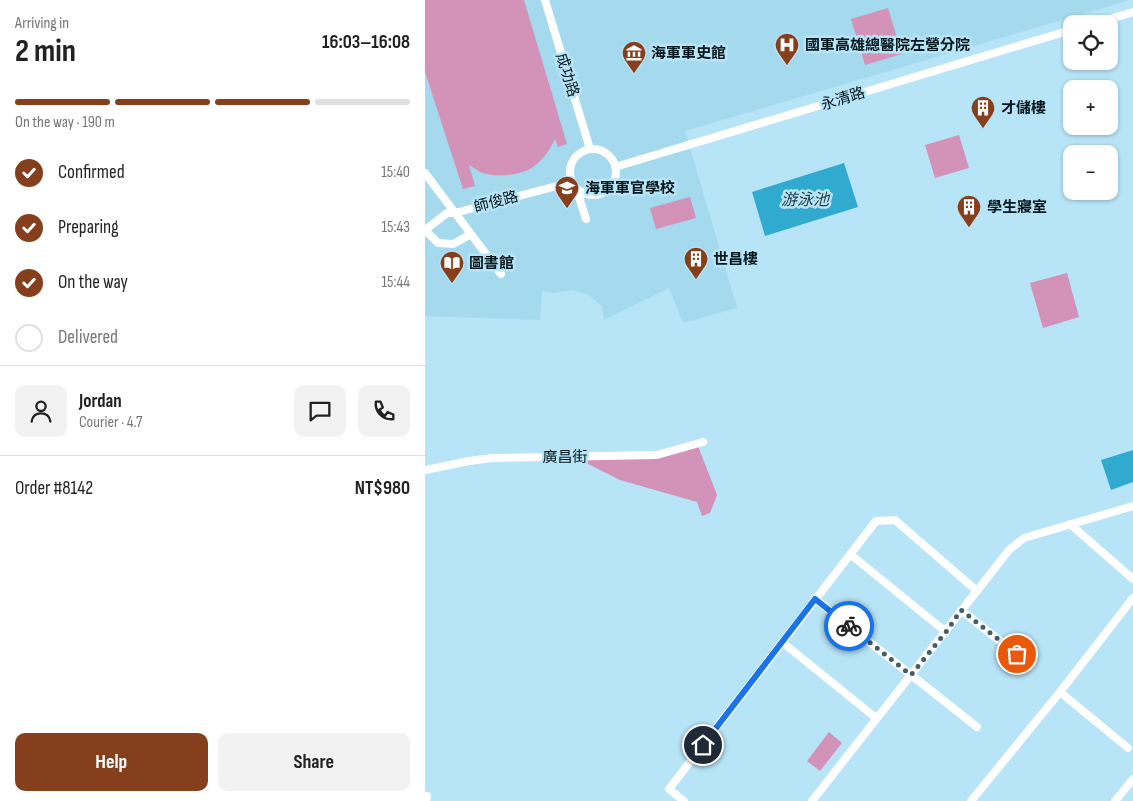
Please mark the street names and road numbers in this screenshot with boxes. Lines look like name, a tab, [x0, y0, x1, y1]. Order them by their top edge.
street label: 成功路	[551, 51, 583, 99]
street label: 永清路	[819, 83, 867, 115]
street label: 師俊路	[472, 187, 520, 217]
street label: 廣昌街	[542, 448, 588, 467]

